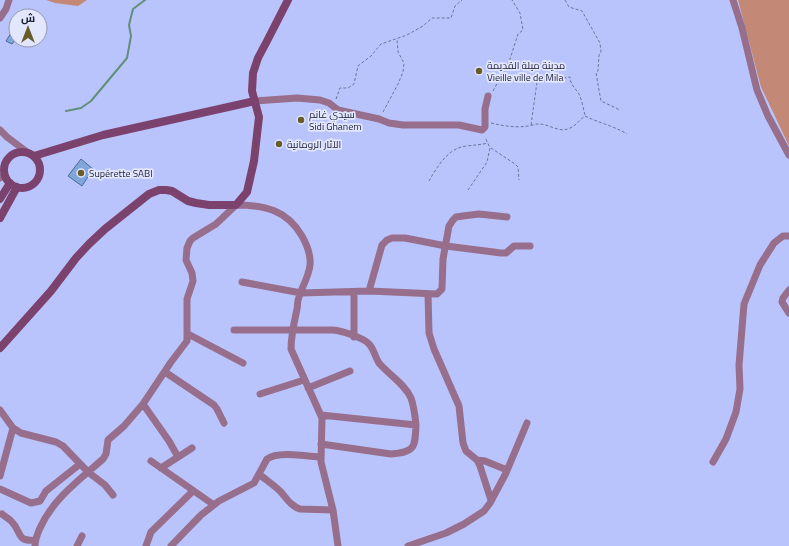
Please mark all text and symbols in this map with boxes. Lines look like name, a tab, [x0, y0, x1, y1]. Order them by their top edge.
north arrow	[8, 8, 48, 48]
text: ش	[21, 10, 35, 26]
place label: مدينة ميلة القديمة Vieille ville de Mila	[487, 58, 565, 85]
marker: مدينة ميلة القديمة Vieille ville de Mila	[474, 66, 484, 76]
place label: سيدي غانم Sidi Ghanem	[309, 107, 362, 134]
marker: سيدي غانم Sidi Ghanem	[296, 115, 306, 125]
place label: الآثار الرومانية	[287, 137, 341, 152]
marker: الآثار الرومانية	[274, 139, 284, 149]
place label: Supérette SABI	[89, 166, 153, 181]
marker: Supérette SABI	[76, 168, 86, 178]

